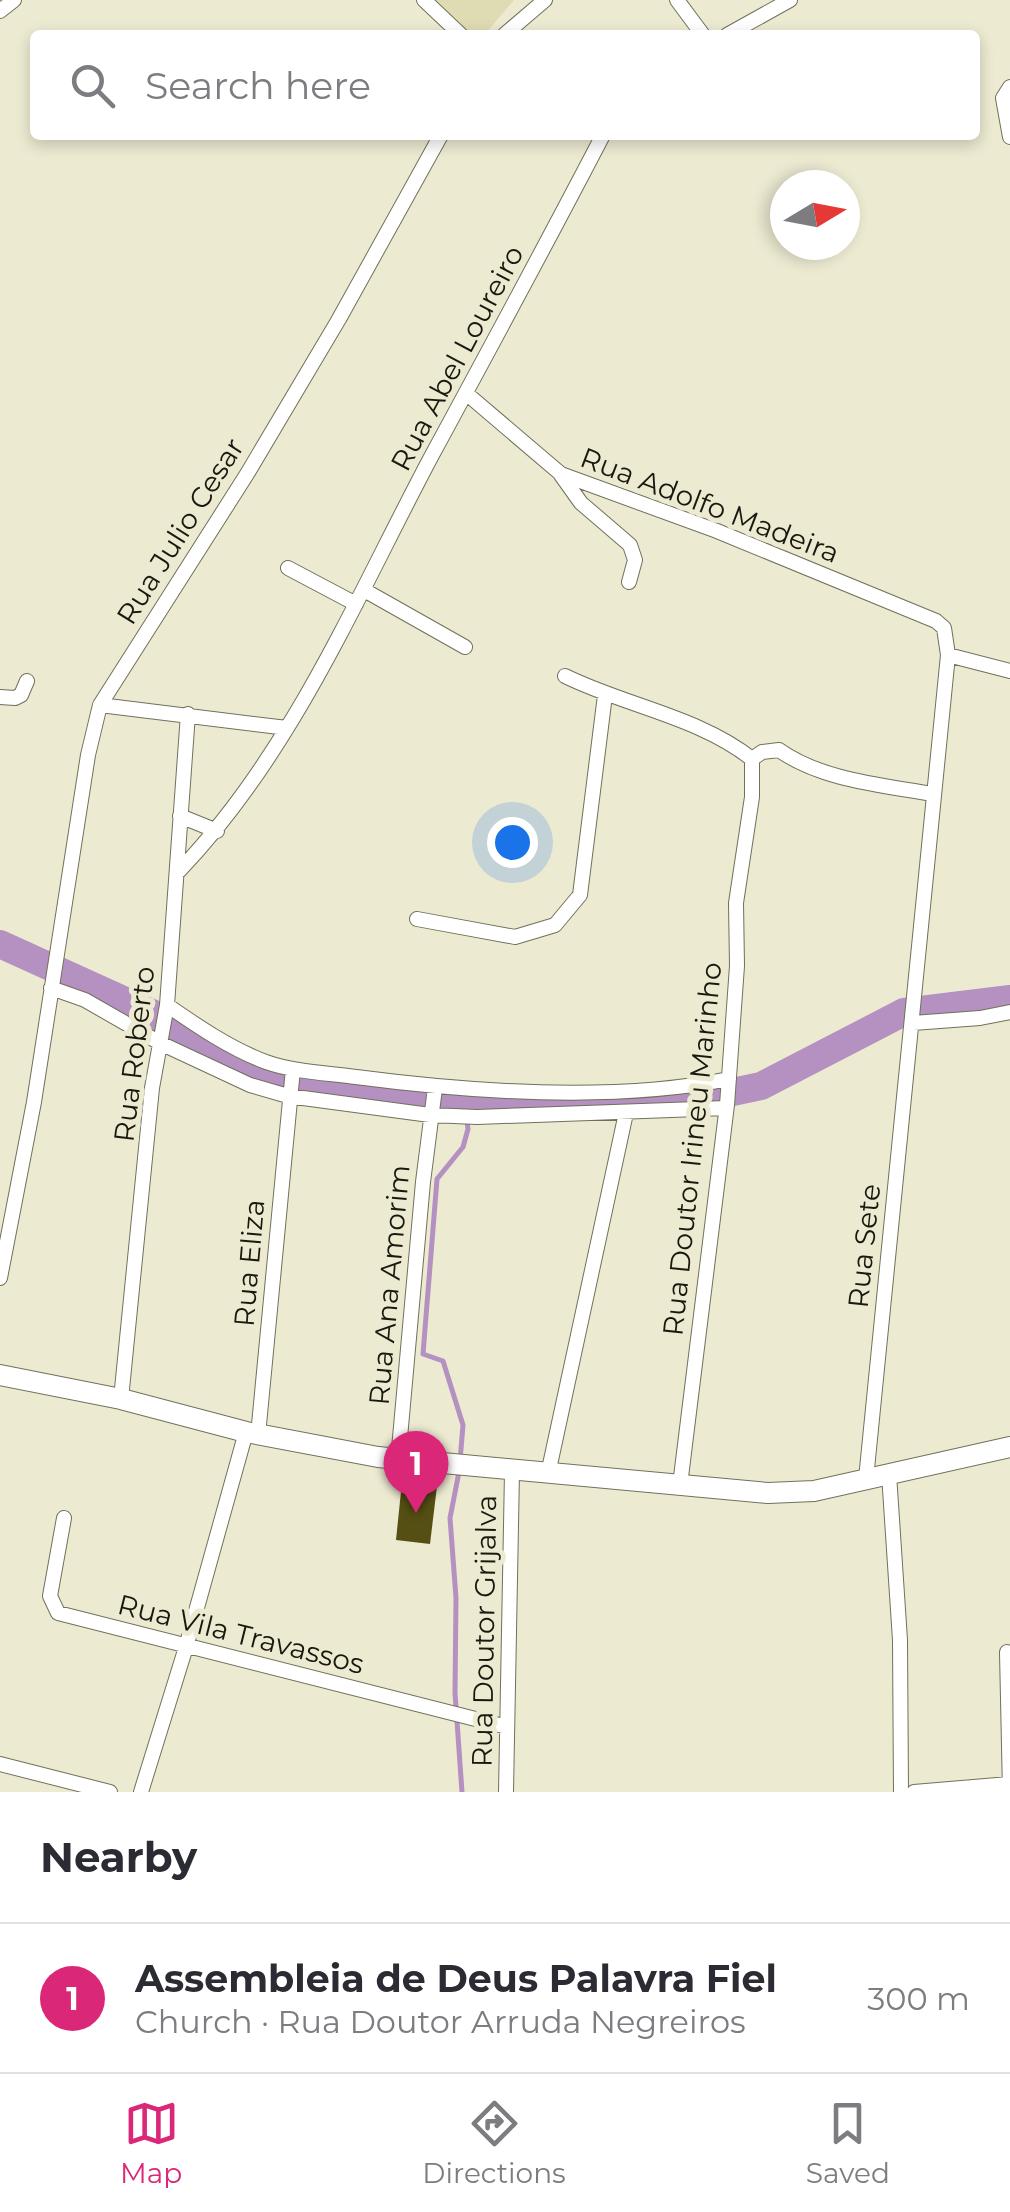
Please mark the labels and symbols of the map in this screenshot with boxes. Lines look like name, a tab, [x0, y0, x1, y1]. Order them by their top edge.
north arrow	[770, 170, 860, 260]
street label: Rua Abel Loureiro	[383, 240, 531, 476]
street label: Rua Julio Cesar	[109, 432, 251, 630]
street label: Rua Adolfo Madeira	[576, 440, 844, 570]
your location	[487, 817, 538, 868]
street label: Rua Doutor Irineu Marinho	[655, 960, 729, 1338]
street label: Rua Roberto	[106, 964, 162, 1144]
street label: Rua Ana Amorim	[362, 1163, 416, 1407]
street label: Rua Sete	[841, 1182, 887, 1310]
street label: Rua Eliza	[227, 1198, 271, 1328]
pin: 1	[384, 1430, 448, 1513]
street label: Rua Doutor Grijalva	[465, 1495, 503, 1767]
street label: Rua Vila Travassos	[114, 1587, 368, 1681]

